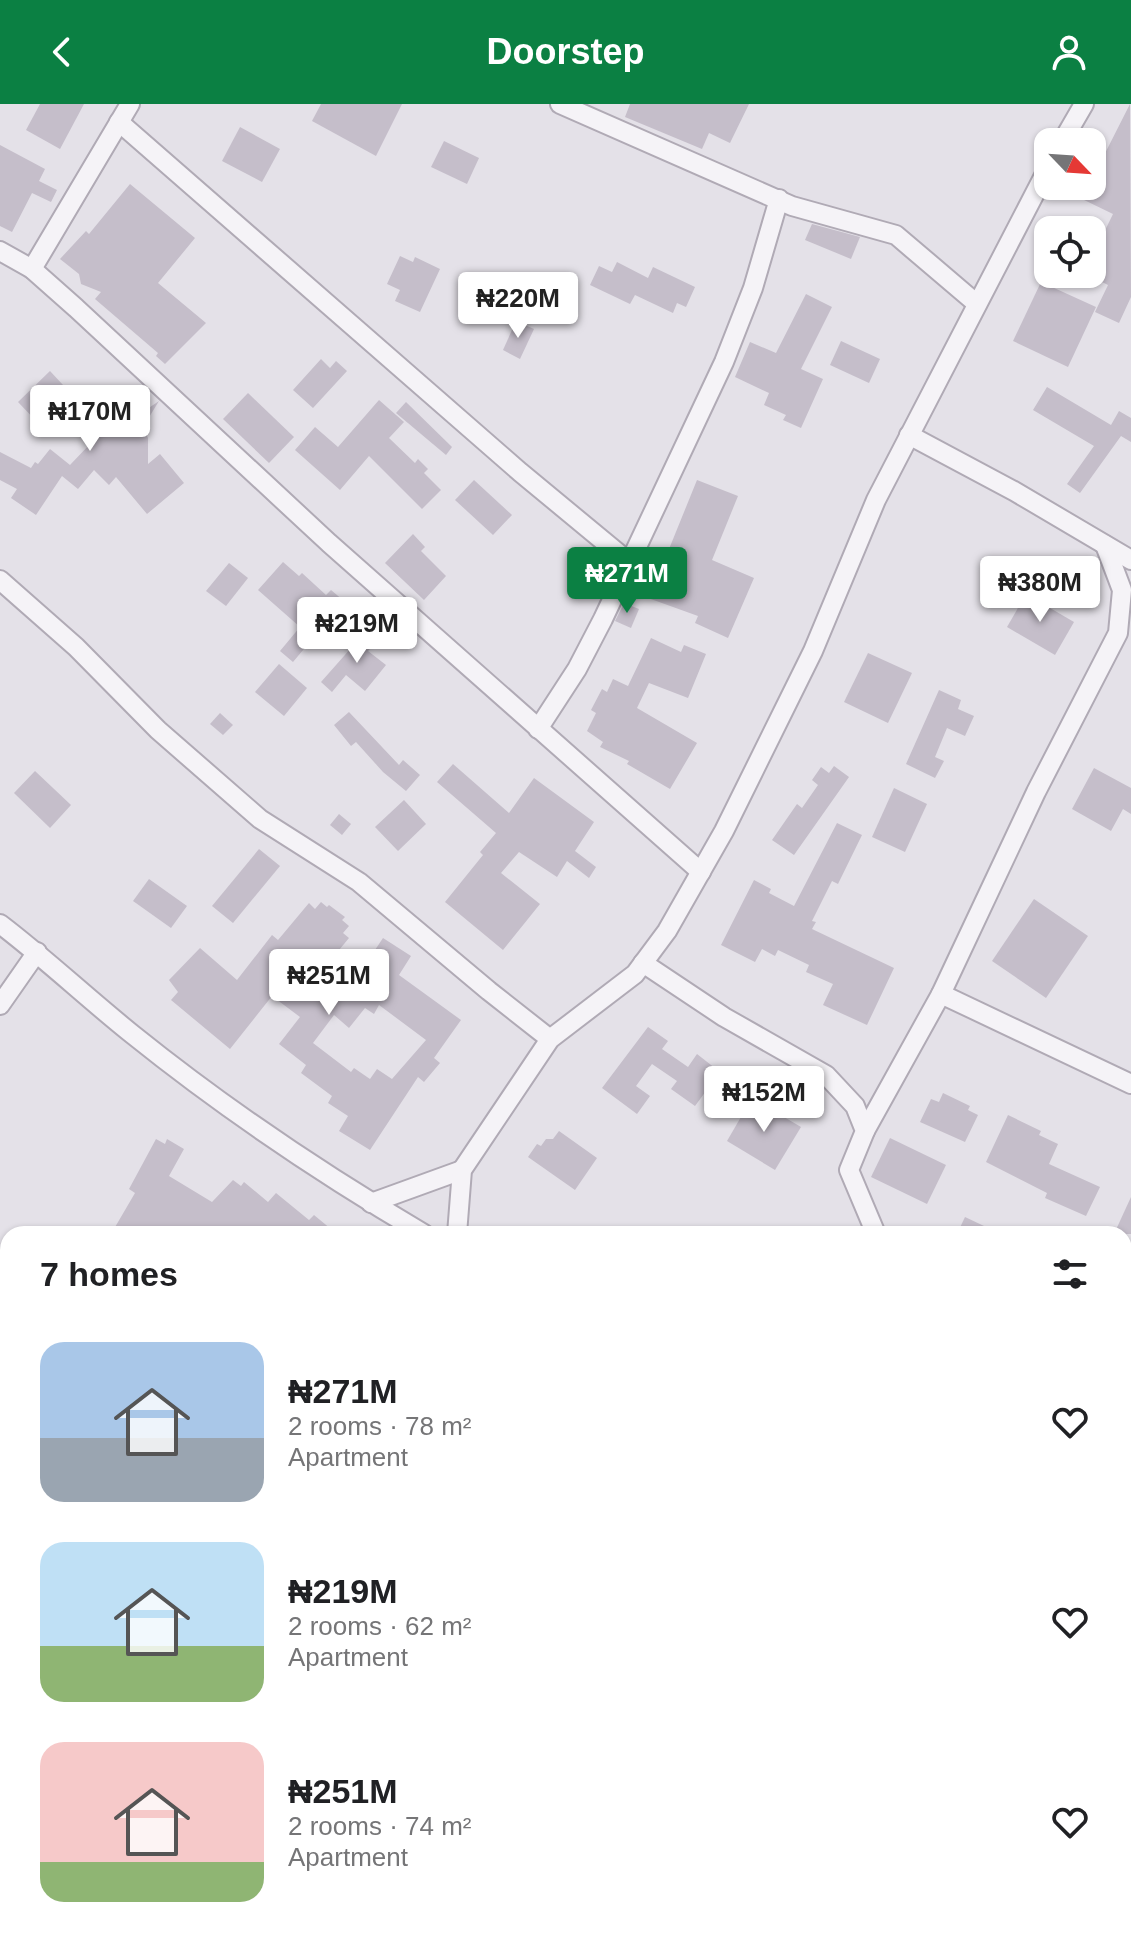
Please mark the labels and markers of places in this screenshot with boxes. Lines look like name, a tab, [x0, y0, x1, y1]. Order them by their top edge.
pin: ₦220M	[462, 272, 574, 340]
pin: ₦170M	[34, 385, 146, 453]
pin: ₦271M	[571, 547, 683, 615]
pin: ₦380M	[984, 556, 1096, 624]
pin: ₦219M	[301, 597, 413, 665]
pin: ₦251M	[273, 949, 385, 1017]
pin: ₦152M	[708, 1066, 820, 1134]

